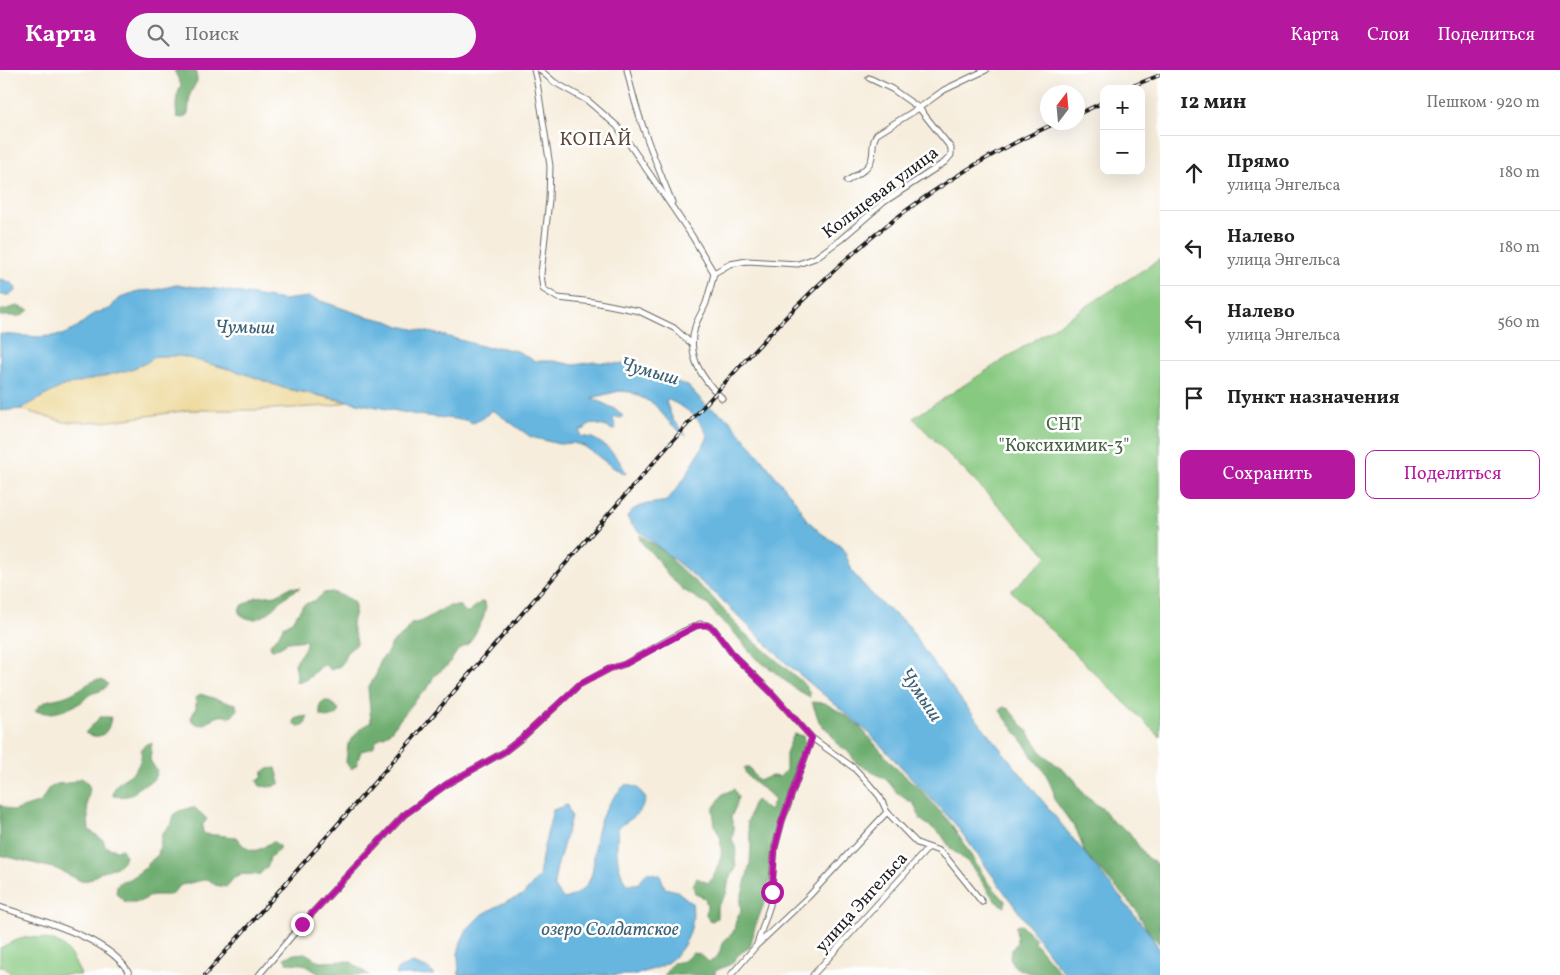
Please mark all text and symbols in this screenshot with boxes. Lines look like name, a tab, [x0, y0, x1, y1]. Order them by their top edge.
search box	[126, 13, 476, 58]
text: Карта	[25, 18, 96, 52]
icon: search	[144, 21, 172, 49]
text: Поиск	[184, 22, 239, 48]
text: Карта	[1291, 23, 1339, 48]
text: Слои	[1367, 23, 1409, 48]
text: Поделиться	[1437, 23, 1535, 48]
north arrow	[1040, 85, 1085, 130]
map controls	[1100, 85, 1145, 175]
button: +	[1100, 85, 1145, 130]
text: 12 мин	[1180, 88, 1246, 117]
text: Пешком · 920 m	[1426, 92, 1540, 114]
district label: КОПАЙ	[560, 127, 632, 153]
button: −	[1100, 130, 1145, 175]
street label: Кольцевая улица	[817, 141, 944, 245]
text: Прямо	[1227, 149, 1289, 175]
icon: ahead	[1180, 159, 1208, 187]
text: 180 m	[1499, 162, 1540, 184]
text: улица Энгельса	[1227, 175, 1340, 197]
text: Налево	[1227, 224, 1295, 250]
icon: left	[1180, 234, 1208, 262]
text: 180 m	[1499, 237, 1540, 259]
text: улица Энгельса	[1227, 250, 1340, 272]
text: Налево	[1227, 299, 1295, 325]
icon: left	[1180, 309, 1208, 337]
text: 560 m	[1497, 312, 1540, 334]
water label: Чумыш	[215, 314, 275, 342]
text: улица Энгельса	[1227, 325, 1340, 347]
water label: Чумыш	[617, 351, 682, 393]
icon: arrive	[1180, 384, 1208, 412]
text: Пункт назначения	[1227, 385, 1400, 411]
park label: СНТ "Коксихимик-3"	[998, 413, 1130, 459]
button: Сохранить	[1180, 450, 1355, 499]
button: Поделиться	[1365, 450, 1540, 499]
water label: Чумыш	[893, 663, 948, 727]
street label: улица Энгельса	[810, 847, 914, 959]
route start	[761, 881, 784, 904]
route end	[291, 913, 314, 936]
water label: озеро Солдатское	[541, 917, 679, 943]

